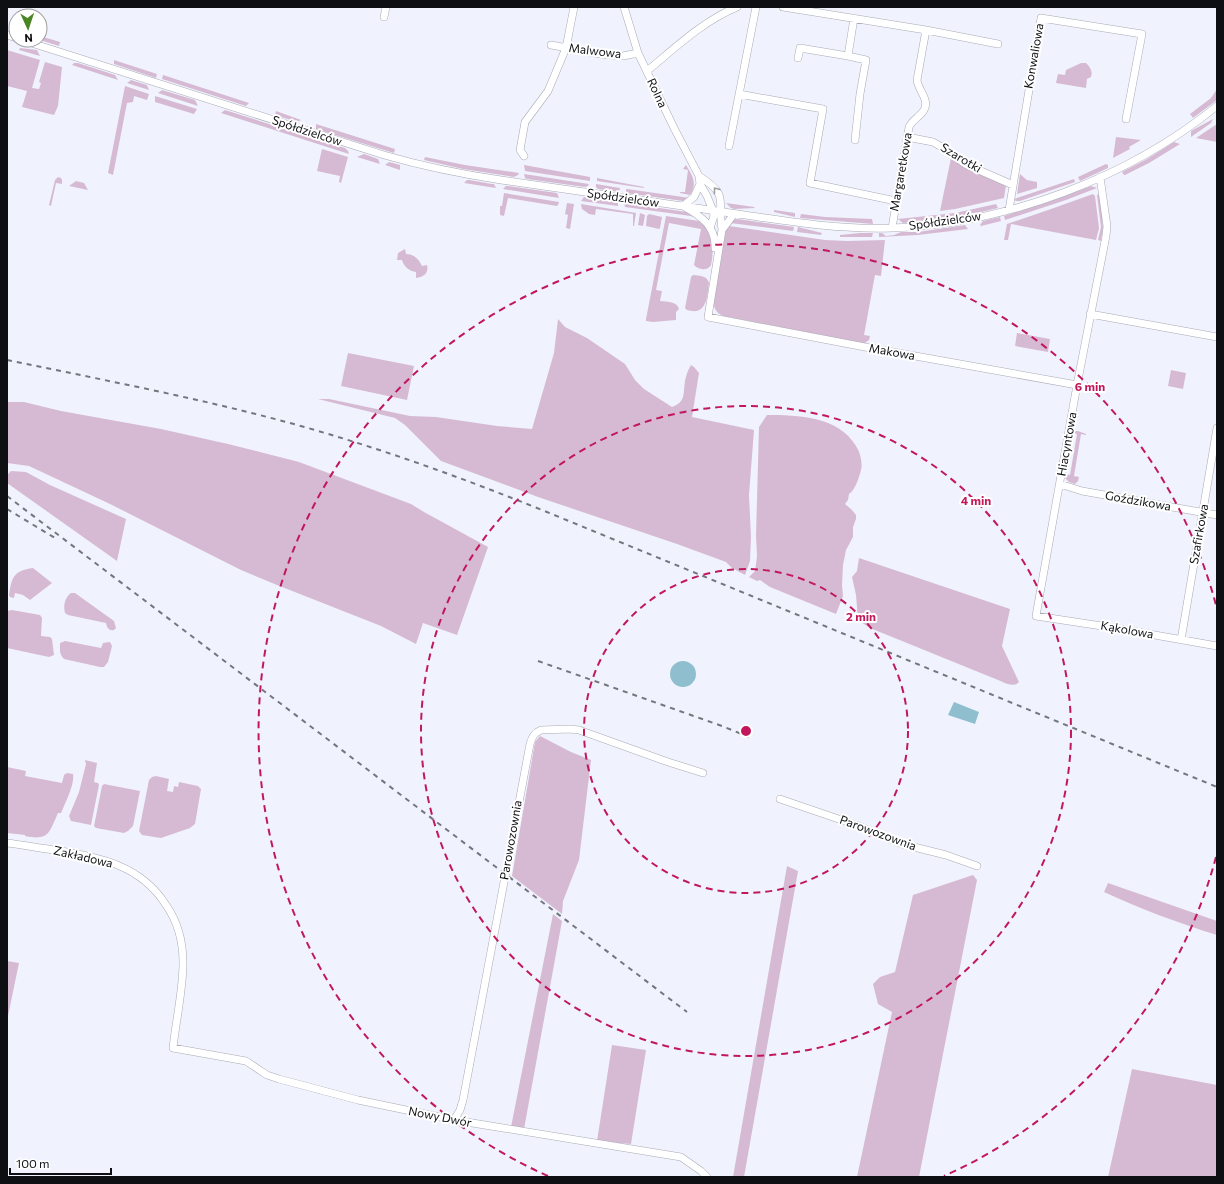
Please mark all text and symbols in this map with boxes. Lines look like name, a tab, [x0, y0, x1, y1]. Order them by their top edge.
north arrow	[8, 8, 48, 48]
street label: Konwaliowa	[1020, 22, 1046, 90]
text: N	[24, 32, 33, 45]
street label: Malwowa	[568, 40, 622, 60]
street label: Rolna	[645, 76, 671, 110]
street label: Spółdzielców	[271, 112, 344, 148]
street label: Margaretkowa	[886, 131, 914, 212]
street label: Szarotki	[938, 139, 985, 175]
street label: Spółdzielców	[586, 185, 661, 209]
one-way arrow	[714, 188, 721, 195]
street label: Spółdzielców	[908, 208, 982, 232]
street label: Makowa	[868, 340, 916, 362]
text: 6 min	[1075, 379, 1105, 393]
street label: Hiacyntowa	[1053, 411, 1079, 477]
street label: Goździkowa	[1104, 487, 1172, 513]
text: 4 min	[961, 493, 991, 507]
street label: Szafirkowa	[1186, 503, 1210, 565]
text: 2 min	[846, 609, 876, 623]
street label: Kąkolowa	[1100, 617, 1155, 641]
centre of rings	[739, 724, 753, 738]
street label: Parowozownia	[496, 799, 524, 881]
street label: Parowozownia	[838, 812, 919, 852]
street label: Zakładowa	[52, 842, 114, 870]
street label: Nowy Dwór	[407, 1103, 473, 1129]
scale bar	[10, 1150, 111, 1176]
text: 100 m	[16, 1156, 50, 1170]

